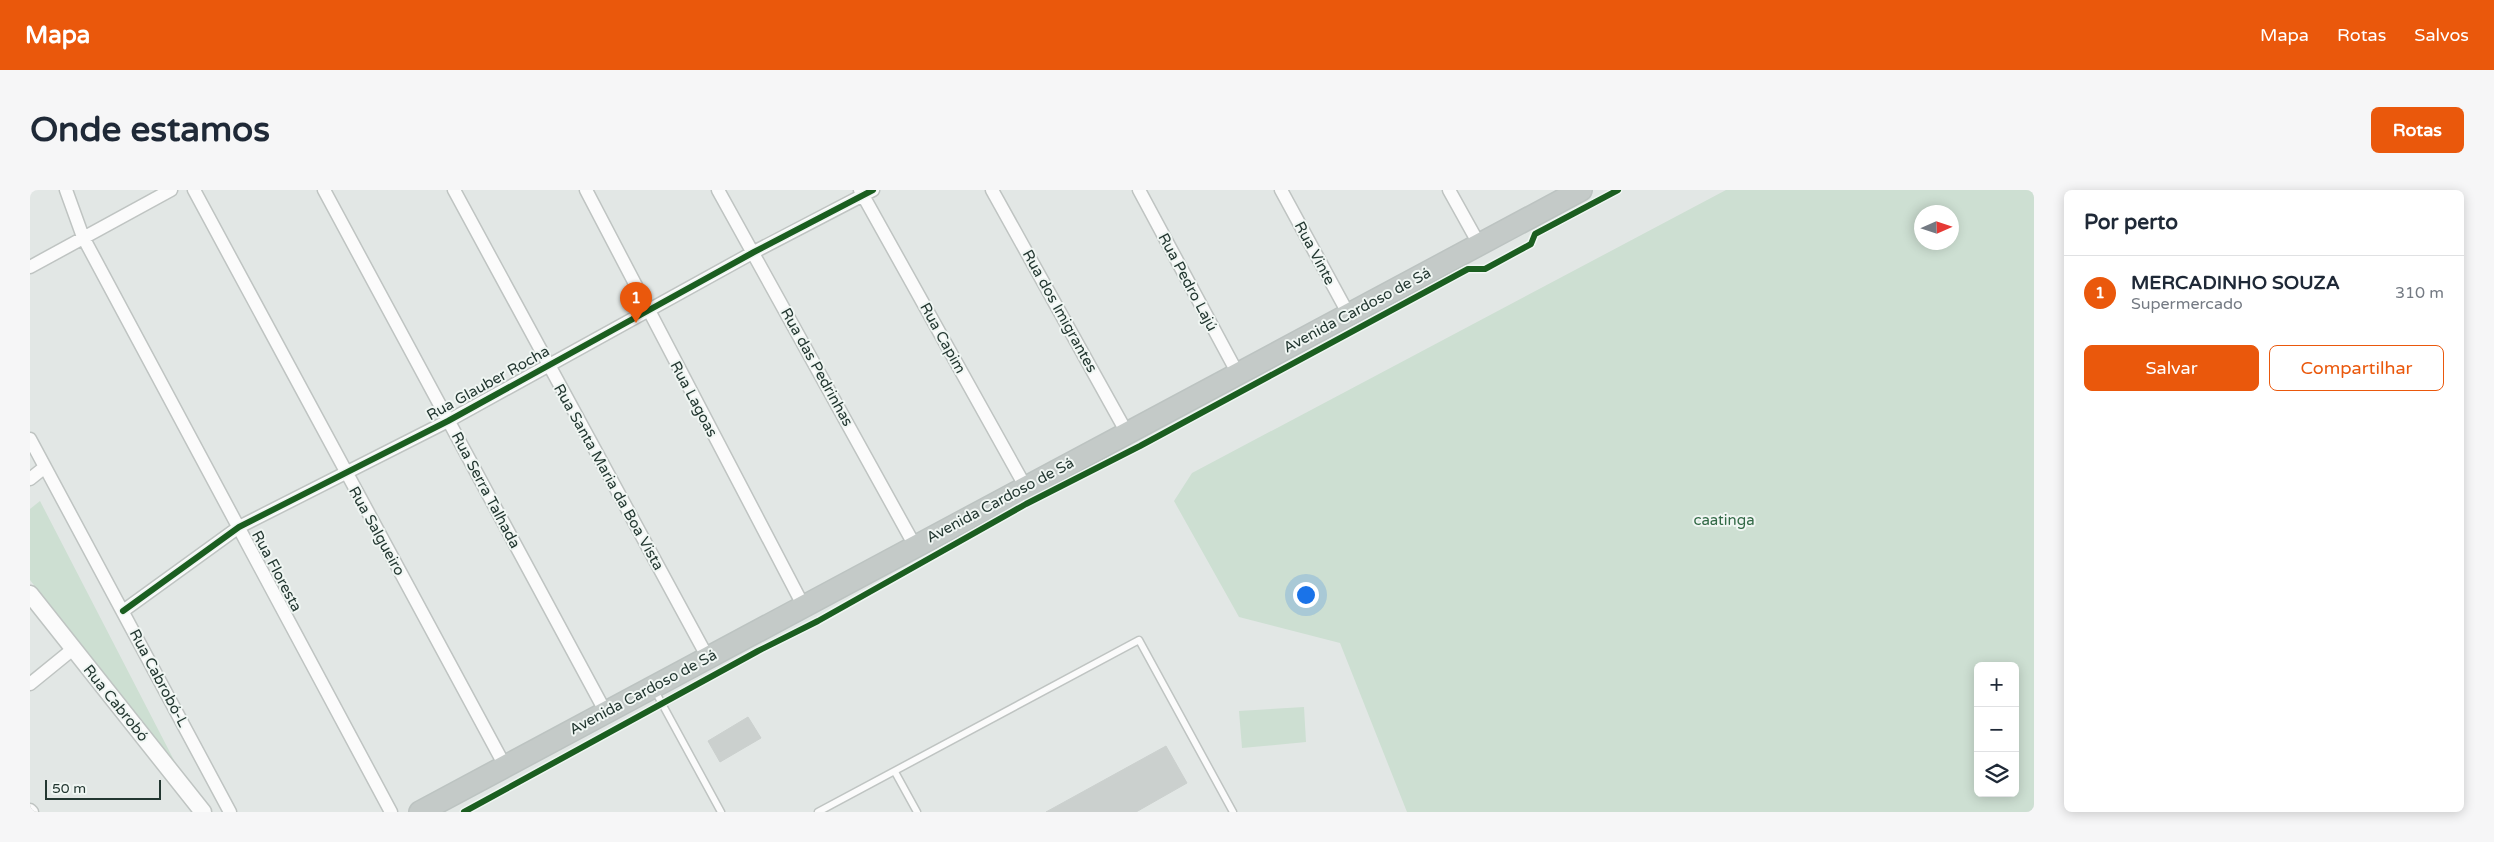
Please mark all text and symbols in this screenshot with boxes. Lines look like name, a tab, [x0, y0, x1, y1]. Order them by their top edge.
text: Mapa	[25, 21, 90, 50]
text: Mapa	[2260, 24, 2309, 46]
text: Rotas	[2337, 24, 2386, 46]
text: Salvos	[2414, 24, 2469, 46]
button: Rotas	[2371, 107, 2464, 153]
text: Onde estamos	[30, 109, 270, 151]
north arrow	[1914, 205, 1959, 250]
text: Por perto	[2084, 210, 2178, 235]
street label: Rua Vinte	[1291, 218, 1339, 288]
street label: Rua Pedro Lajú	[1155, 230, 1221, 334]
street label: Rua dos Imigrantes	[1019, 247, 1101, 375]
street label: Avenida Cardoso de Sá	[1280, 263, 1434, 357]
text: MERCADINHO SOUZA	[2131, 272, 2340, 294]
pin: 1	[620, 282, 652, 323]
text: 1	[2095, 283, 2105, 303]
text: 310 m	[2395, 283, 2444, 303]
text: Supermercado	[2131, 294, 2243, 314]
street label: Rua Capim	[916, 300, 970, 376]
street label: Rua das Pedrinhas	[777, 305, 857, 429]
street label: Rua Glauber Rocha	[423, 342, 553, 424]
button: Salvar	[2084, 345, 2259, 391]
button: Compartilhar	[2269, 345, 2444, 391]
street label: Rua Lagoas	[666, 358, 722, 440]
street label: Rua Santa Maria da Boa Vista	[550, 381, 668, 573]
street label: Rua Serra Talhada	[448, 429, 524, 551]
street label: Avenida Cardoso de Sá	[923, 453, 1077, 547]
street label: Rua Salgueiro	[345, 483, 409, 579]
park label: caatinga	[1693, 511, 1755, 529]
street label: Rua Floresta	[248, 527, 306, 615]
your location	[1293, 582, 1319, 608]
street label: Rua Cabrobó-L	[126, 626, 193, 730]
street label: Avenida Cardoso de Sá	[566, 645, 720, 739]
street label: Rua Cabrobó	[80, 661, 152, 745]
map controls	[1974, 662, 2019, 797]
button: +	[1974, 662, 2019, 707]
button: −	[1974, 707, 2019, 752]
button: layers	[1974, 752, 2019, 797]
scale bar	[45, 777, 161, 800]
text: 50 m	[52, 780, 86, 797]

